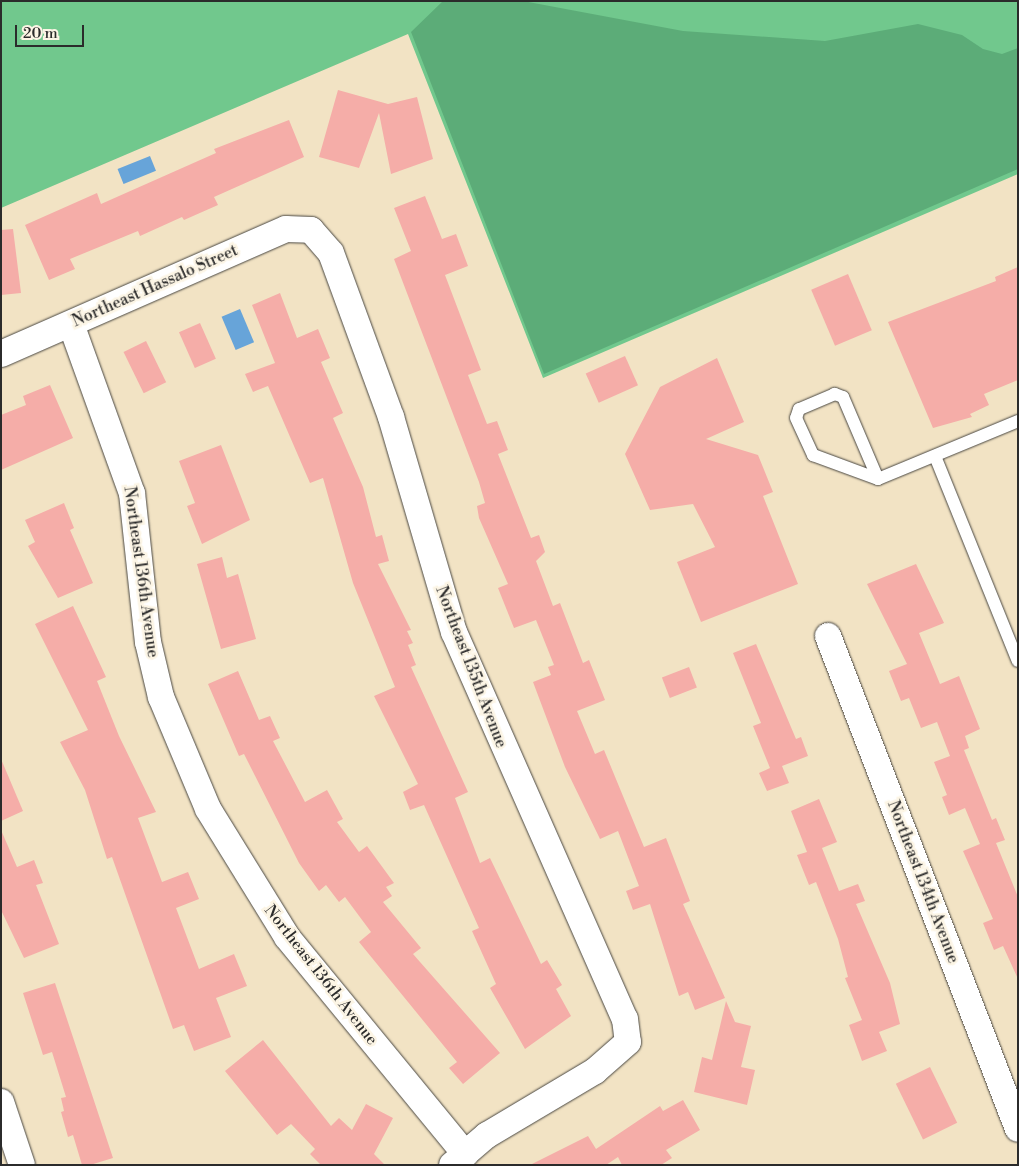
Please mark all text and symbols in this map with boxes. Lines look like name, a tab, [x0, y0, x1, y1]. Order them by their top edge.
scale bar	[18, 15, 86, 47]
text: 20 m	[23, 24, 58, 43]
street label: Northeast Hassalo Street	[69, 241, 241, 331]
street label: Northeast 136th Avenue	[119, 485, 163, 659]
street label: Northeast 135th Avenue	[431, 583, 511, 751]
street label: Northeast 134th Avenue	[883, 798, 963, 966]
street label: Northeast 136th Avenue	[260, 901, 382, 1049]

